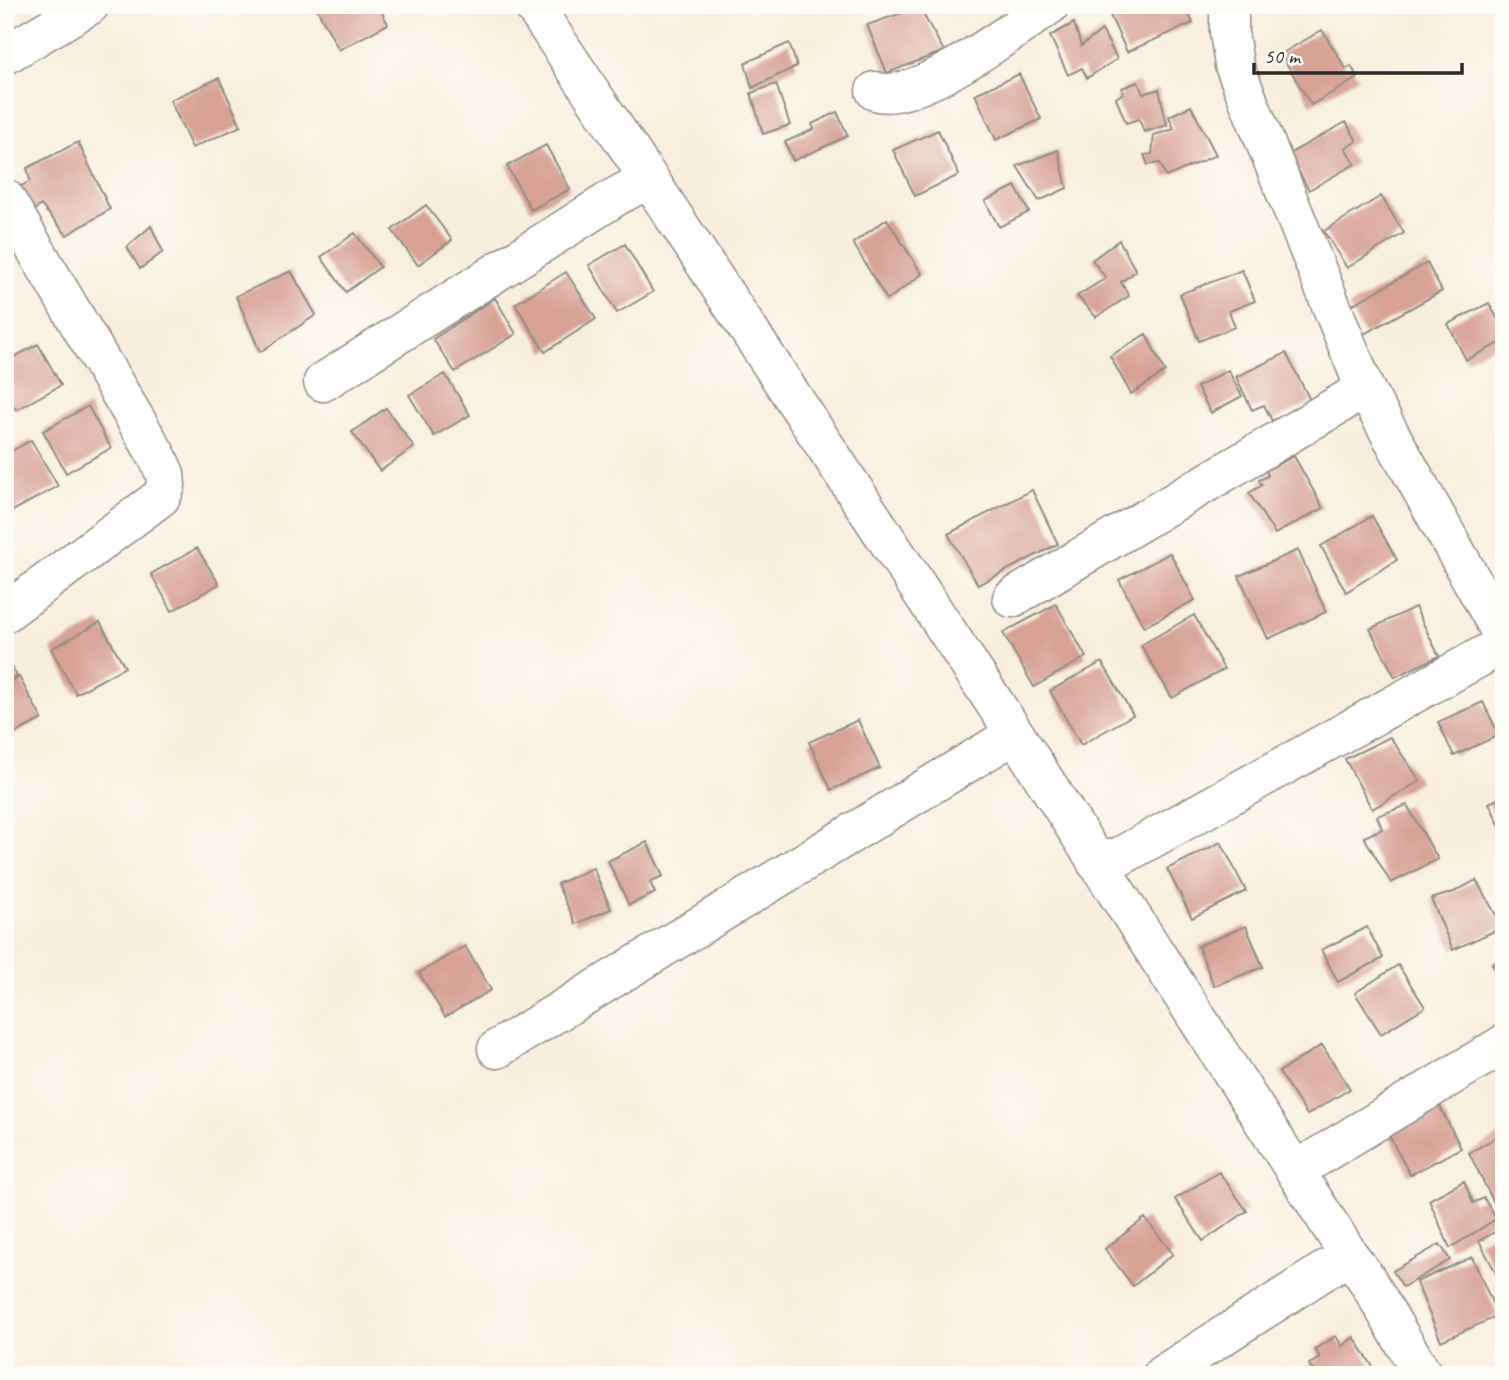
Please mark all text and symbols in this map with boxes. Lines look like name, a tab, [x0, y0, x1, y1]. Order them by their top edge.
scale bar	[1254, 32, 1462, 76]
text: 50 m	[1264, 43, 1302, 69]

